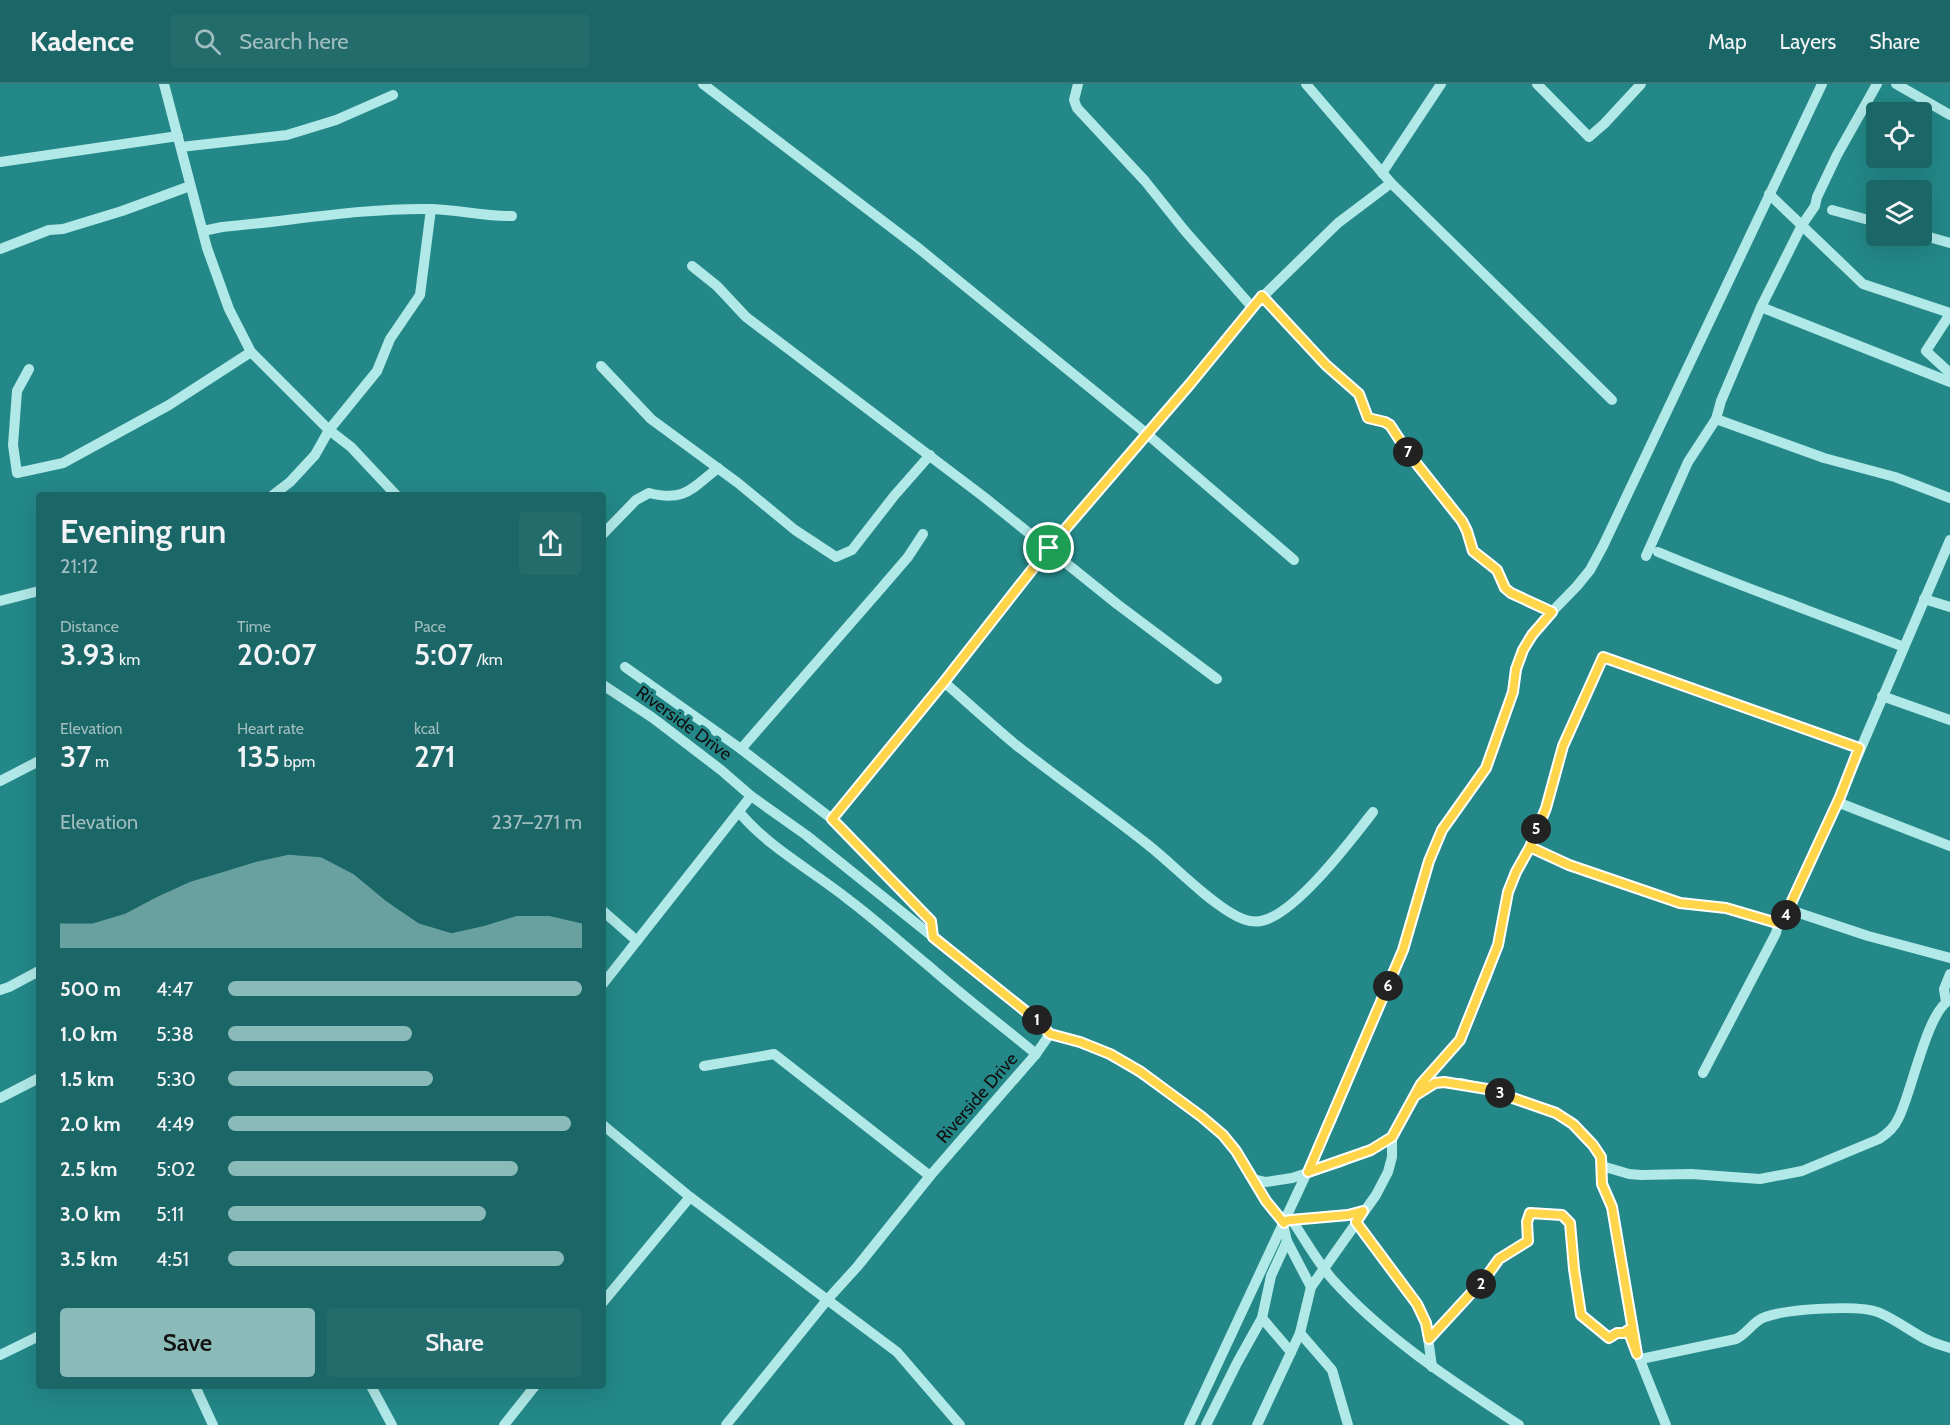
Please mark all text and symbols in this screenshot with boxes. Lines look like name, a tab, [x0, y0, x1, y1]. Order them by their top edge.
search box	[170, 14, 590, 68]
text: Kadence	[30, 24, 134, 58]
icon: search	[191, 25, 224, 58]
text: Search here	[239, 28, 349, 55]
text: Map	[1708, 29, 1747, 54]
text: Layers	[1780, 29, 1836, 54]
text: Share	[1869, 29, 1920, 54]
map controls	[1866, 102, 1932, 246]
button: locate	[1866, 102, 1932, 168]
button: layers	[1866, 180, 1932, 246]
pin: 7	[1393, 437, 1423, 467]
text: 7	[1404, 442, 1412, 461]
text: Evening run	[60, 511, 226, 551]
button: share	[519, 512, 582, 575]
pin	[1023, 522, 1074, 573]
icon: arrive	[1032, 531, 1065, 564]
text: 21:12	[60, 554, 98, 578]
text: Distance	[60, 617, 119, 636]
text: Time	[237, 617, 271, 636]
text: Pace	[414, 617, 446, 636]
text: 3.93	[60, 636, 116, 673]
text: 20:07	[237, 636, 317, 673]
text: 5:07	[414, 636, 473, 673]
text: km	[116, 650, 140, 669]
text: /km	[473, 650, 503, 669]
street label: Riverside Drive	[632, 681, 736, 765]
text: Elevation	[60, 719, 123, 738]
text: Heart rate	[237, 719, 304, 738]
text: kcal	[414, 719, 440, 738]
text: 37	[60, 738, 91, 775]
text: 135	[237, 738, 280, 775]
text: 271	[414, 738, 456, 775]
text: m	[91, 752, 109, 771]
text: bpm	[280, 752, 315, 771]
text: Elevation	[60, 810, 138, 834]
text: 237–271 m	[491, 810, 582, 834]
pin: 5	[1521, 814, 1551, 844]
text: 5	[1532, 819, 1540, 838]
pin: 4	[1771, 900, 1801, 930]
text: 4	[1781, 905, 1791, 924]
pin: 6	[1373, 971, 1403, 1001]
text: 6	[1384, 976, 1393, 995]
text: 500 m	[60, 977, 121, 1001]
text: 4:47	[156, 977, 193, 1001]
pin: 1	[1022, 1005, 1052, 1035]
text: 1	[1034, 1010, 1040, 1029]
text: 1.0 km	[60, 1022, 117, 1046]
text: 5:38	[156, 1022, 194, 1046]
street label: Riverside Drive	[932, 1048, 1022, 1148]
text: 1.5 km	[60, 1067, 114, 1091]
text: 5:30	[156, 1067, 196, 1091]
pin: 3	[1485, 1078, 1515, 1108]
text: 3	[1496, 1083, 1504, 1102]
text: 2.0 km	[60, 1112, 121, 1136]
text: 4:49	[156, 1112, 195, 1136]
text: 2.5 km	[60, 1157, 117, 1181]
text: 5:02	[156, 1157, 195, 1181]
text: 3.0 km	[60, 1202, 121, 1226]
text: 5:11	[156, 1202, 184, 1226]
text: 3.5 km	[60, 1247, 118, 1271]
text: 4:51	[156, 1247, 189, 1271]
pin: 2	[1466, 1269, 1496, 1299]
text: 2	[1477, 1274, 1485, 1293]
button: Save	[60, 1308, 315, 1377]
button: Share	[327, 1308, 582, 1377]

